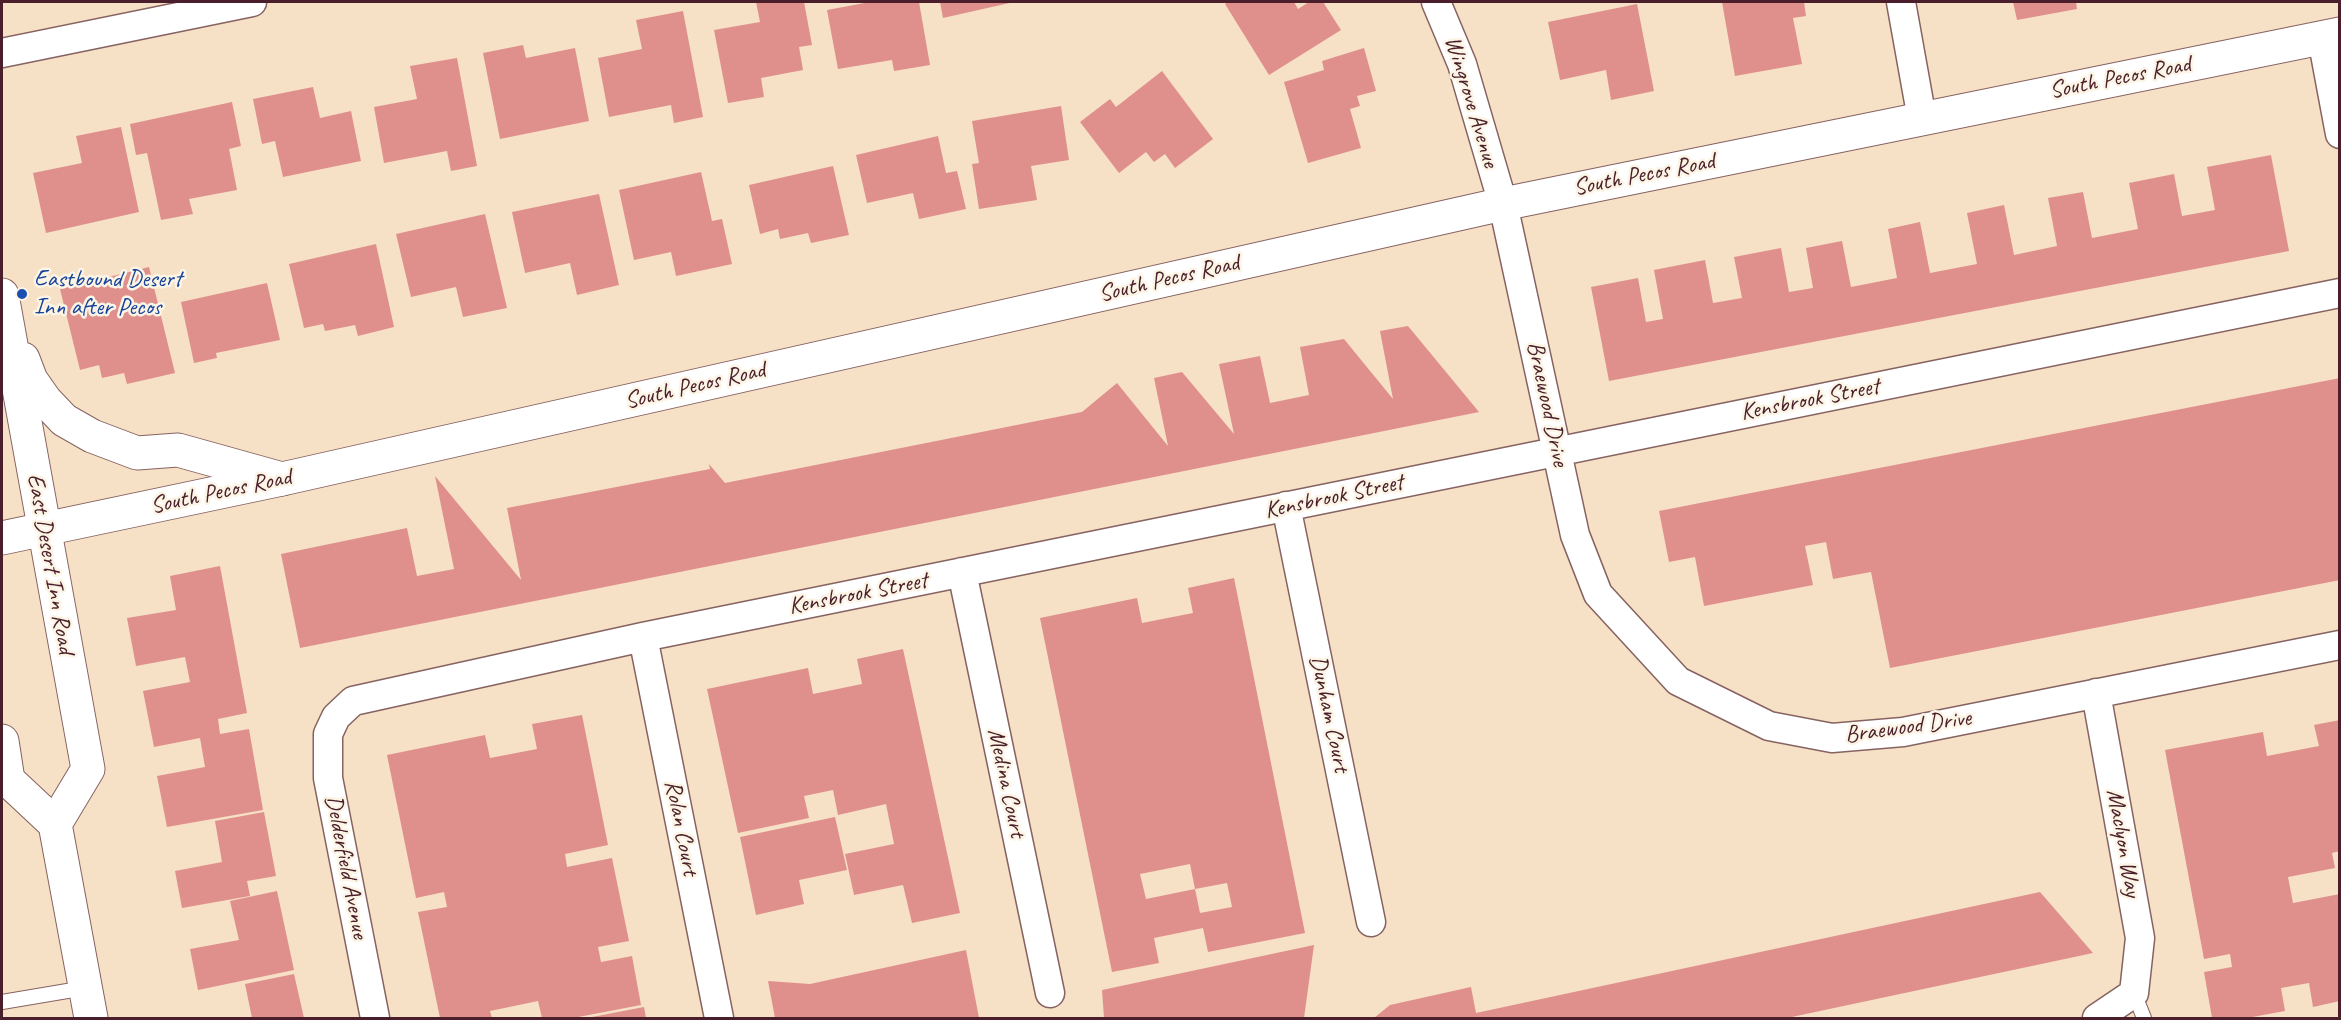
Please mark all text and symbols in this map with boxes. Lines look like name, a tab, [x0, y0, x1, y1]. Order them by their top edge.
street label: Wingrove Avenue	[1437, 33, 1505, 171]
street label: South Pecos Road	[2047, 50, 2193, 106]
street label: South Pecos Road	[1571, 147, 1717, 203]
street label: South Pecos Road	[1096, 249, 1242, 309]
place label: Eastbound Desert Inn after Pecos	[34, 266, 182, 322]
marker: Eastbound Desert Inn after Pecos	[15, 287, 29, 301]
street label: Braewood Drive	[1520, 339, 1574, 469]
street label: South Pecos Road	[622, 356, 768, 416]
street label: Kensbrook Street	[1738, 372, 1882, 428]
street label: South Pecos Road	[148, 463, 294, 521]
street label: Kensbrook Street	[1262, 468, 1406, 526]
street label: East Desert Inn Road	[20, 472, 80, 656]
street label: Kensbrook Street	[786, 566, 930, 622]
street label: Dunham Court	[1303, 653, 1355, 775]
street label: Braewood Drive	[1843, 704, 1973, 750]
street label: Medina Court	[980, 726, 1032, 840]
street label: Rolan Court	[658, 778, 704, 878]
street label: Maclyon Way	[2099, 787, 2147, 899]
street label: Delderfield Avenue	[318, 793, 374, 941]

